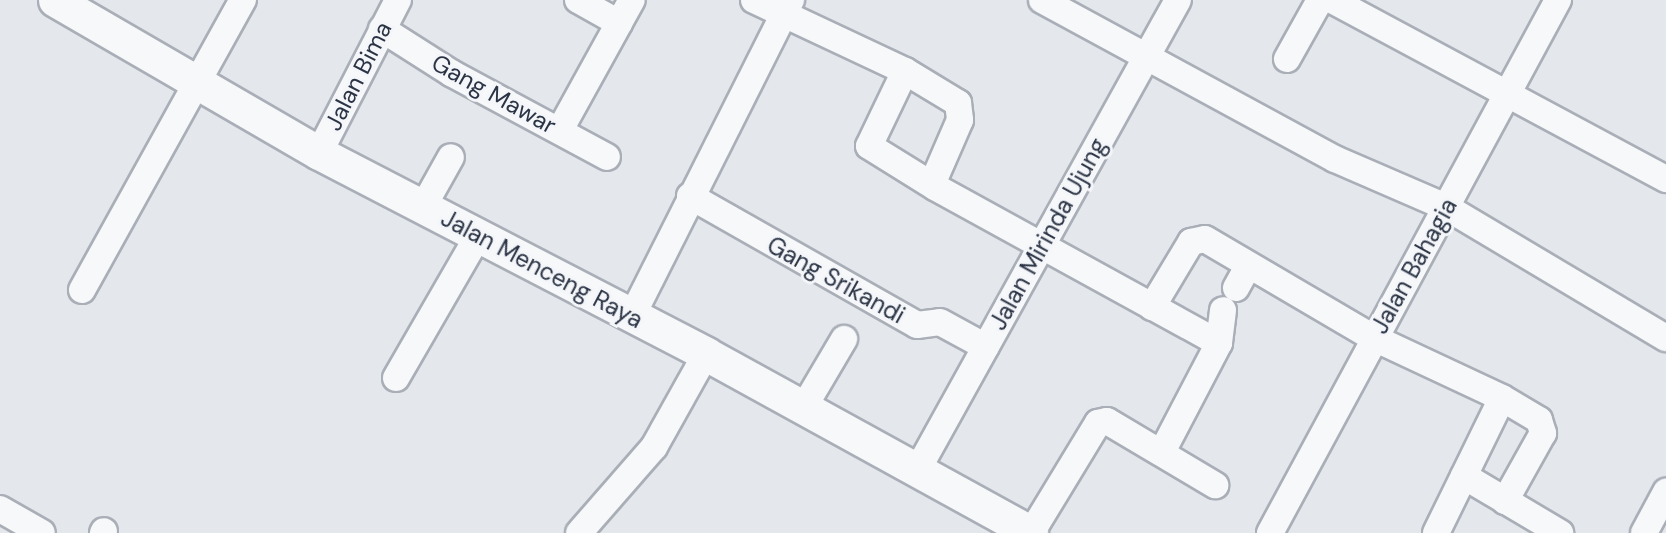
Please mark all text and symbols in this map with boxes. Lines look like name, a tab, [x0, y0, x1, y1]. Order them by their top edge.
street label: Jalan Bima	[318, 17, 398, 135]
street label: Gang Mawar	[427, 48, 561, 140]
street label: Jalan Mirinda Ujung	[983, 133, 1113, 335]
street label: Jalan Bahagia	[1365, 193, 1463, 339]
street label: Jalan Menceng Raya	[436, 204, 648, 334]
street label: Gang Srikandi	[762, 230, 910, 330]

